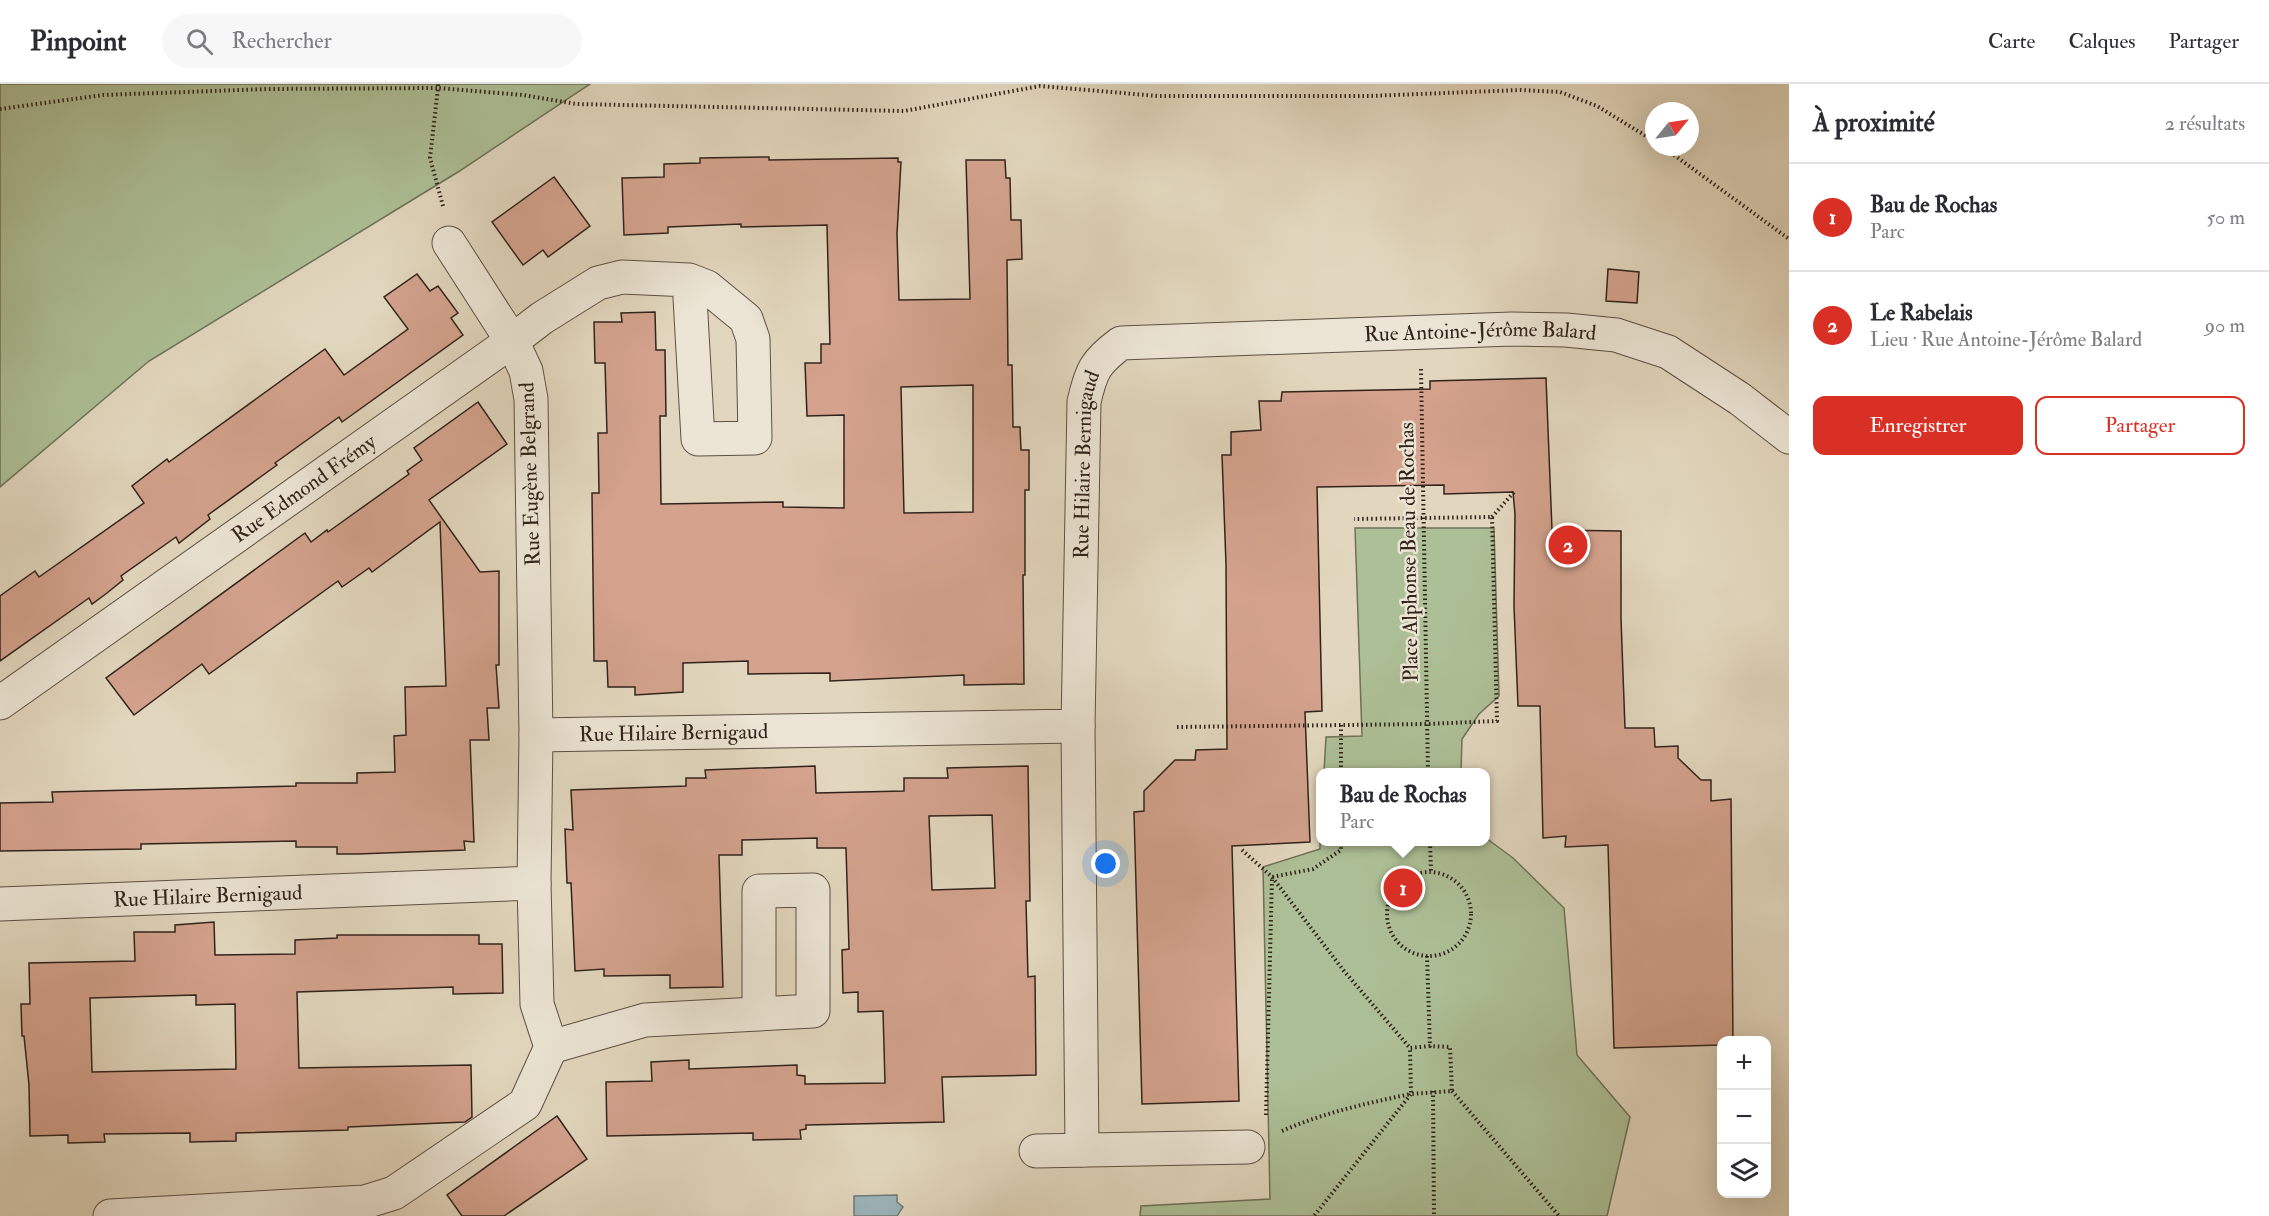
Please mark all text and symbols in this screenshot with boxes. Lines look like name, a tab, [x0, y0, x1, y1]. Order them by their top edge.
search box	[162, 14, 582, 68]
text: Pinpoint	[30, 24, 126, 59]
icon: search	[183, 25, 216, 58]
text: Rechercher	[231, 27, 332, 55]
text: Carte	[1988, 28, 2035, 55]
text: Calques	[2068, 28, 2135, 55]
text: Partager	[2168, 28, 2239, 55]
north arrow	[1645, 102, 1699, 156]
text: À proximité	[1813, 107, 1935, 139]
text: 2 résultats	[2165, 111, 2245, 136]
text: Bau de Rochas	[1870, 191, 1997, 219]
text: 1	[1829, 205, 1836, 230]
text: 50 m	[2206, 205, 2245, 230]
text: Parc	[1870, 219, 1905, 244]
text: Le Rabelais	[1870, 299, 1973, 327]
text: 2	[1827, 313, 1838, 338]
text: 90 m	[2205, 313, 2245, 338]
street label: Rue Antoine-Jérôme Balard	[1363, 315, 1598, 348]
text: Lieu · Rue Antoine-Jérôme Balard	[1870, 327, 2142, 352]
street label: Rue Hilaire Bernigaud	[1068, 366, 1106, 559]
street label: Rue Eugène Belgrand	[513, 381, 547, 566]
button: Enregistrer	[1813, 396, 2023, 455]
button: Partager	[2035, 396, 2245, 455]
street label: Place Alphonse Beau de Rochas	[1393, 422, 1425, 682]
street label: Rue Edmond Frémy	[226, 428, 382, 549]
pin: 2	[1548, 522, 1588, 568]
street label: Rue Hilaire Bernigaud	[579, 718, 769, 748]
popup	[1316, 768, 1490, 846]
text: Bau de Rochas	[1339, 781, 1467, 809]
text: Parc	[1339, 809, 1374, 834]
your location	[1091, 849, 1120, 878]
pin: 1	[1384, 866, 1422, 910]
street label: Rue Hilaire Bernigaud	[113, 879, 304, 913]
map controls	[1717, 1036, 1771, 1198]
button: +	[1717, 1036, 1771, 1090]
button: −	[1717, 1090, 1771, 1144]
button: layers	[1717, 1144, 1771, 1198]

